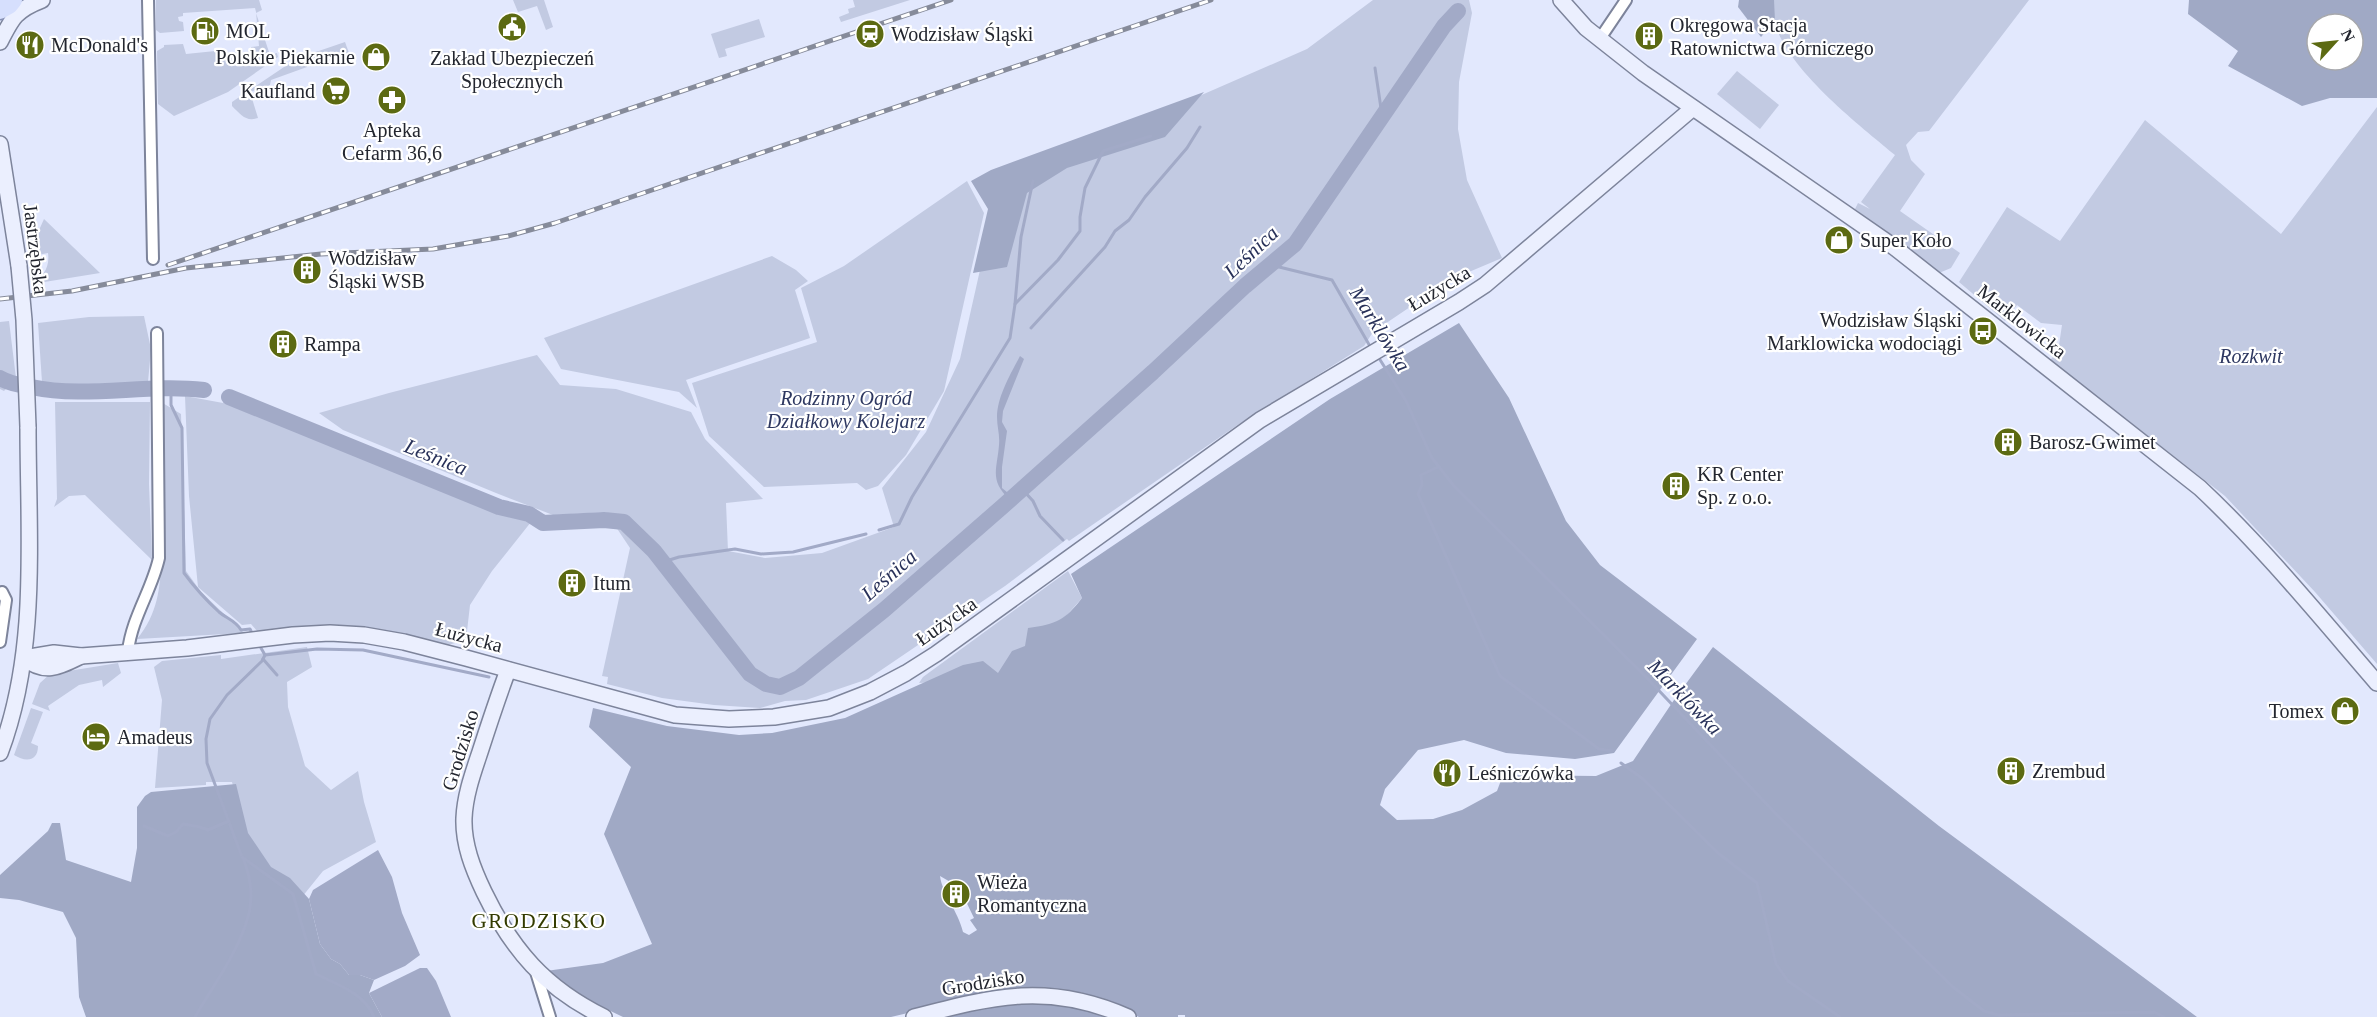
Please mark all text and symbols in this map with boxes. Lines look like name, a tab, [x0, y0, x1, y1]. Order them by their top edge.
public building icon: Zakład Ubezpieczeń Społecznych	[496, 11, 528, 43]
north arrow	[2305, 12, 2365, 72]
place label: Okręgowa Stacja Ratownictwa Górniczego	[1670, 14, 1874, 60]
fuel station icon: MOL	[189, 15, 221, 47]
station icon: Wodzisław Śląski	[854, 18, 886, 50]
place label: MOL	[226, 20, 270, 42]
building icon: Okręgowa Stacja Ratownictwa Górniczego	[1633, 20, 1665, 52]
place label: Wodzisław Śląski	[891, 22, 1034, 46]
text: N	[2338, 26, 2358, 45]
restaurant icon: McDonald's	[14, 29, 46, 61]
place label: McDonald's	[51, 34, 148, 56]
shop icon: Polskie Piekarnie	[360, 41, 392, 73]
place label: Polskie Piekarnie	[216, 46, 355, 68]
place label: Zakład Ubezpieczeń Społecznych	[430, 47, 594, 93]
supermarket icon: Kaufland	[320, 75, 352, 107]
place label: Kaufland	[241, 80, 315, 102]
pharmacy icon: Apteka Cefarm 36,6	[376, 84, 408, 116]
place label: Apteka Cefarm 36,6	[342, 119, 442, 164]
street label: Jastrzębska	[19, 202, 52, 296]
water label: Leśnica	[1218, 221, 1283, 284]
shop icon: Super Koło	[1823, 224, 1855, 256]
place label: Super Koło	[1860, 229, 1952, 252]
place label: Wodzisław Śląski WSB	[328, 247, 425, 293]
building icon: Wodzisław Śląski WSB	[291, 254, 323, 286]
street label: Łużycka	[1404, 261, 1475, 316]
street label: Marklowicka	[1973, 280, 2071, 363]
water label: Marklówka	[1344, 281, 1416, 376]
place label: Wodzisław Śląski Marklowicka wodociągi	[1767, 308, 1962, 355]
bus stop icon: Wodzisław Śląski Marklowicka wodociągi	[1967, 315, 1999, 347]
building icon: Rampa	[267, 328, 299, 360]
place label: Rampa	[304, 333, 361, 356]
park label: Rozkwit	[2218, 345, 2283, 367]
park label: Rodzinny Ogród Działkowy Kolejarz	[766, 387, 925, 433]
building icon: Barosz-Gwimet	[1992, 426, 2024, 458]
place label: Barosz-Gwimet	[2029, 431, 2156, 453]
water label: Leśnica	[400, 433, 471, 480]
place label: KR Center Sp. z o.o.	[1697, 463, 1783, 509]
building icon: KR Center Sp. z o.o.	[1660, 470, 1692, 502]
water label: Leśnica	[856, 545, 922, 606]
building icon: Itum	[556, 567, 588, 599]
place label: Itum	[593, 572, 631, 594]
street label: Łużycka	[911, 592, 981, 651]
street label: Łużycka	[433, 617, 505, 658]
water label: Marklówka	[1642, 654, 1727, 740]
shop icon: Tomex	[2329, 695, 2361, 727]
place label: Tomex	[2269, 700, 2324, 722]
street label: Grodzisko	[437, 707, 483, 793]
hotel icon: Amadeus	[80, 721, 112, 753]
place label: Amadeus	[117, 726, 193, 748]
building icon: Zrembud	[1995, 755, 2027, 787]
restaurant icon: Leśniczówka	[1431, 757, 1463, 789]
place label: Zrembud	[2032, 760, 2105, 782]
place label: Leśniczówka	[1468, 762, 1574, 784]
place label: Wieża Romantyczna	[977, 871, 1087, 917]
building icon: Wieża Romantyczna	[940, 878, 972, 910]
district label: GRODZISKO	[472, 909, 606, 933]
street label: Grodzisko	[940, 965, 1026, 999]

